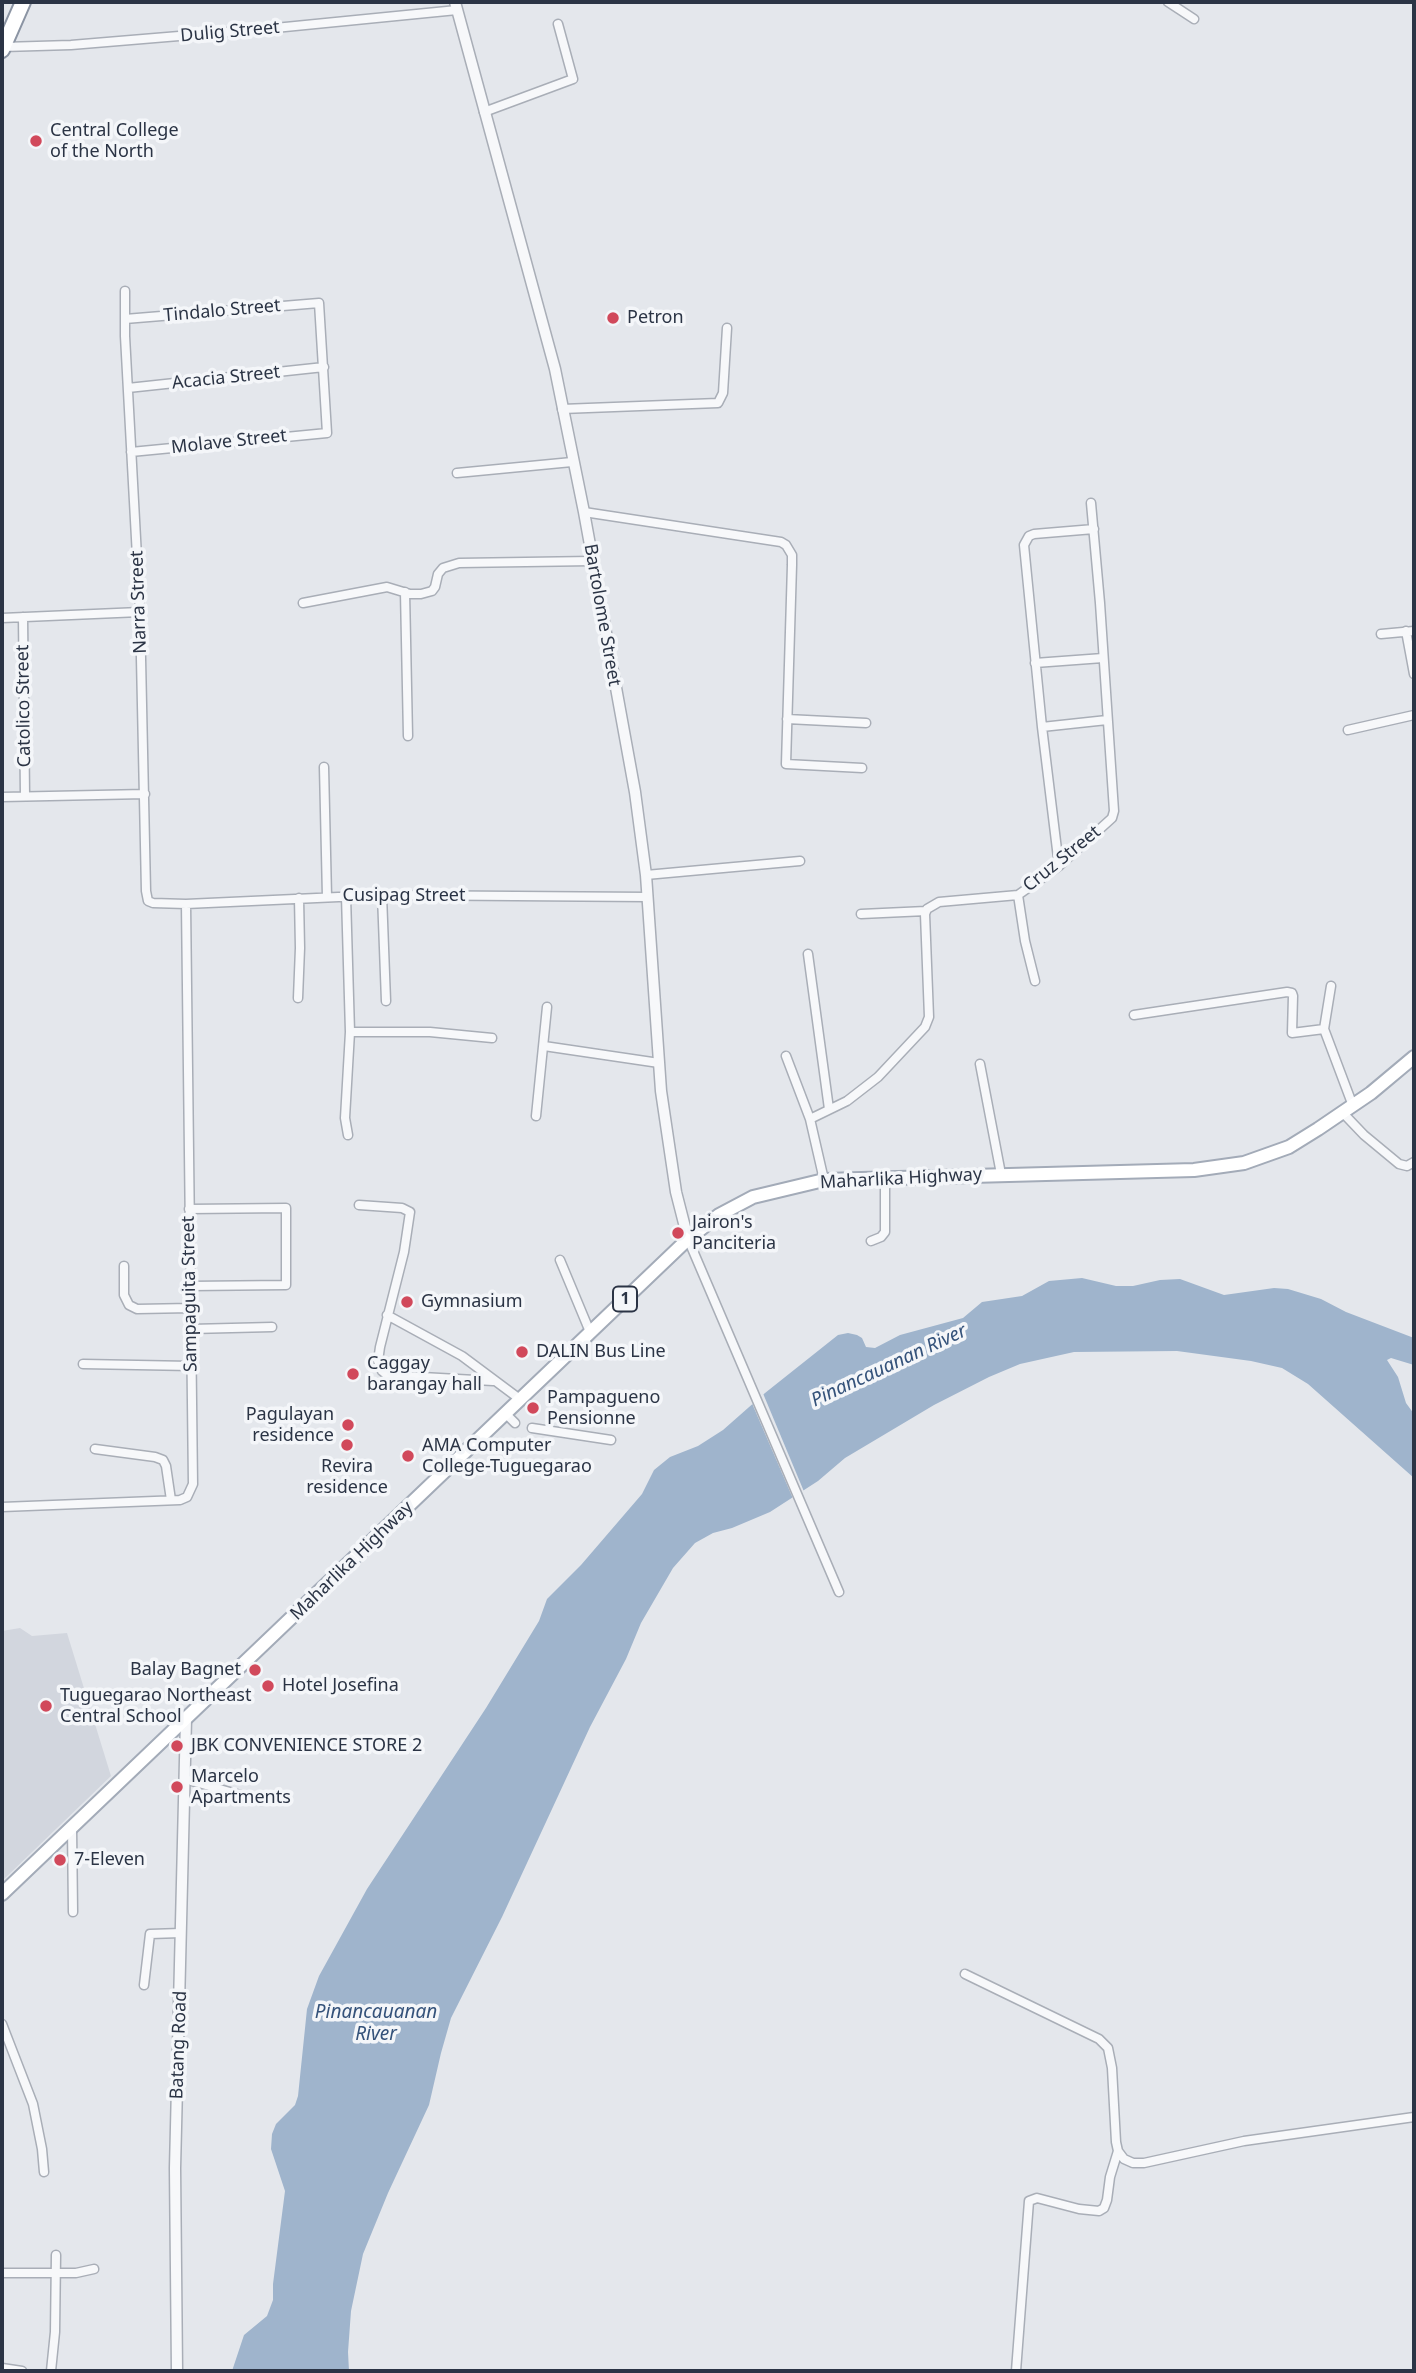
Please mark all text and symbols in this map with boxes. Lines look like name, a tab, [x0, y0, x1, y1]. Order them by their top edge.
street label: Dulig Street	[179, 17, 281, 47]
place label: Central College of the North	[50, 120, 179, 162]
marker: Central College of the North	[28, 133, 44, 149]
street label: Tindalo Street	[163, 295, 281, 327]
place label: Petron	[627, 307, 684, 329]
marker: Petron	[605, 310, 621, 326]
street label: Acacia Street	[171, 362, 281, 394]
street label: Molave Street	[170, 425, 288, 459]
street label: Bartolome Street	[579, 542, 625, 688]
street label: Narra Street	[126, 550, 152, 654]
street label: Catolico Street	[12, 645, 36, 767]
street label: Cruz Street	[1019, 821, 1105, 897]
street label: Cusipag Street	[343, 885, 465, 907]
street label: Maharlika Highway	[819, 1164, 983, 1194]
place label: Jairon's Panciteria	[692, 1212, 776, 1254]
street label: Sampaguita Street	[178, 1216, 202, 1372]
marker: Jairon's Panciteria	[670, 1225, 686, 1241]
road number: 1	[613, 1287, 637, 1312]
place label: Gymnasium	[421, 1291, 523, 1313]
marker: Gymnasium	[399, 1294, 415, 1310]
water label: Pinancauanan River	[808, 1320, 970, 1412]
place label: DALIN Bus Line	[536, 1341, 666, 1363]
marker: DALIN Bus Line	[514, 1344, 530, 1360]
place label: Caggay barangay hall	[367, 1353, 482, 1396]
marker: Caggay barangay hall	[345, 1366, 361, 1382]
place label: Pampagueno Pensionne	[547, 1387, 660, 1430]
marker: Pampagueno Pensionne	[525, 1400, 541, 1416]
place label: Pagulayan residence	[246, 1404, 334, 1446]
marker: Pagulayan residence	[340, 1417, 356, 1433]
place label: AMA Computer College-Tuguegarao	[422, 1435, 592, 1478]
marker: Revira residence	[339, 1437, 355, 1453]
marker: AMA Computer College-Tuguegarao	[400, 1448, 416, 1464]
place label: Revira residence	[306, 1456, 388, 1498]
street label: Maharlika Highway	[286, 1497, 418, 1625]
place label: Balay Bagnet	[130, 1659, 241, 1681]
marker: Balay Bagnet	[247, 1662, 263, 1678]
place label: Hotel Josefina	[282, 1675, 399, 1697]
marker: Hotel Josefina	[260, 1678, 276, 1694]
place label: Tuguegarao Northeast Central School	[60, 1685, 251, 1728]
marker: Tuguegarao Northeast Central School	[38, 1698, 54, 1714]
place label: JBK CONVENIENCE STORE 2	[191, 1735, 422, 1757]
marker: JBK CONVENIENCE STORE 2	[169, 1738, 185, 1754]
place label: Marcelo Apartments	[191, 1766, 291, 1809]
marker: Marcelo Apartments	[169, 1779, 185, 1795]
place label: 7-Eleven	[74, 1849, 145, 1871]
marker: 7-Eleven	[52, 1852, 68, 1868]
street label: Batang Road	[166, 1990, 192, 2100]
water label: Pinancauanan River	[315, 2002, 437, 2046]

